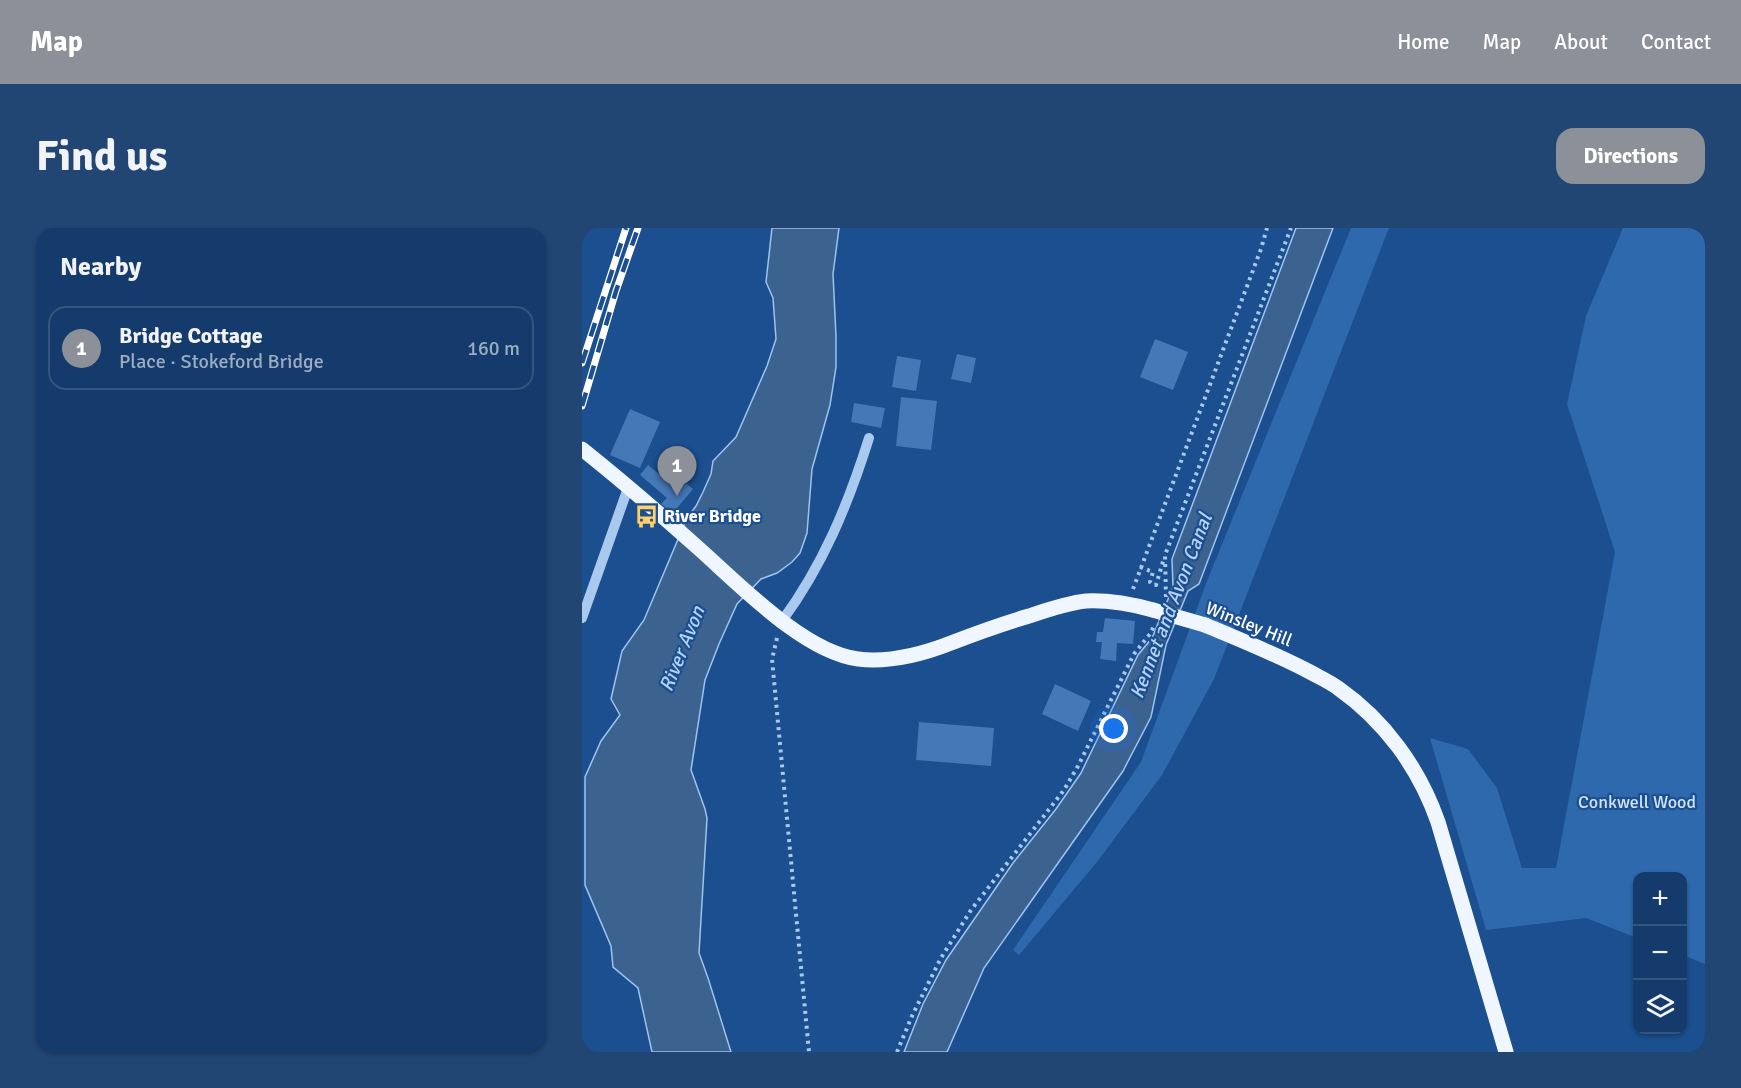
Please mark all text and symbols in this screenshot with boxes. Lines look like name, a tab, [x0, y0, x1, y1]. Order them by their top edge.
text: Map	[30, 25, 83, 59]
text: Home	[1397, 29, 1450, 55]
text: Map	[1483, 29, 1521, 55]
text: About	[1554, 29, 1608, 55]
text: Contact	[1641, 29, 1711, 55]
button: Directions	[1556, 128, 1705, 184]
text: Find us	[36, 131, 167, 182]
text: Nearby	[60, 251, 141, 283]
text: Bridge Cottage	[119, 322, 263, 349]
text: 1	[76, 336, 87, 361]
text: 160 m	[467, 336, 520, 361]
text: Place · Stokeford Bridge	[119, 349, 324, 374]
pin: 1	[658, 446, 697, 496]
bus stop icon: River Bridge	[633, 503, 659, 529]
place label: River Bridge	[664, 505, 761, 527]
water label: Kennet and Avon Canal	[1124, 508, 1219, 702]
street label: Winsley Hill	[1202, 597, 1296, 651]
water label: River Avon	[654, 602, 711, 695]
your location	[1099, 714, 1128, 743]
park label: Conkwell Wood	[1578, 791, 1696, 813]
map controls	[1633, 872, 1687, 1034]
button: +	[1633, 872, 1687, 926]
button: −	[1633, 926, 1687, 980]
button: layers	[1633, 980, 1687, 1034]

